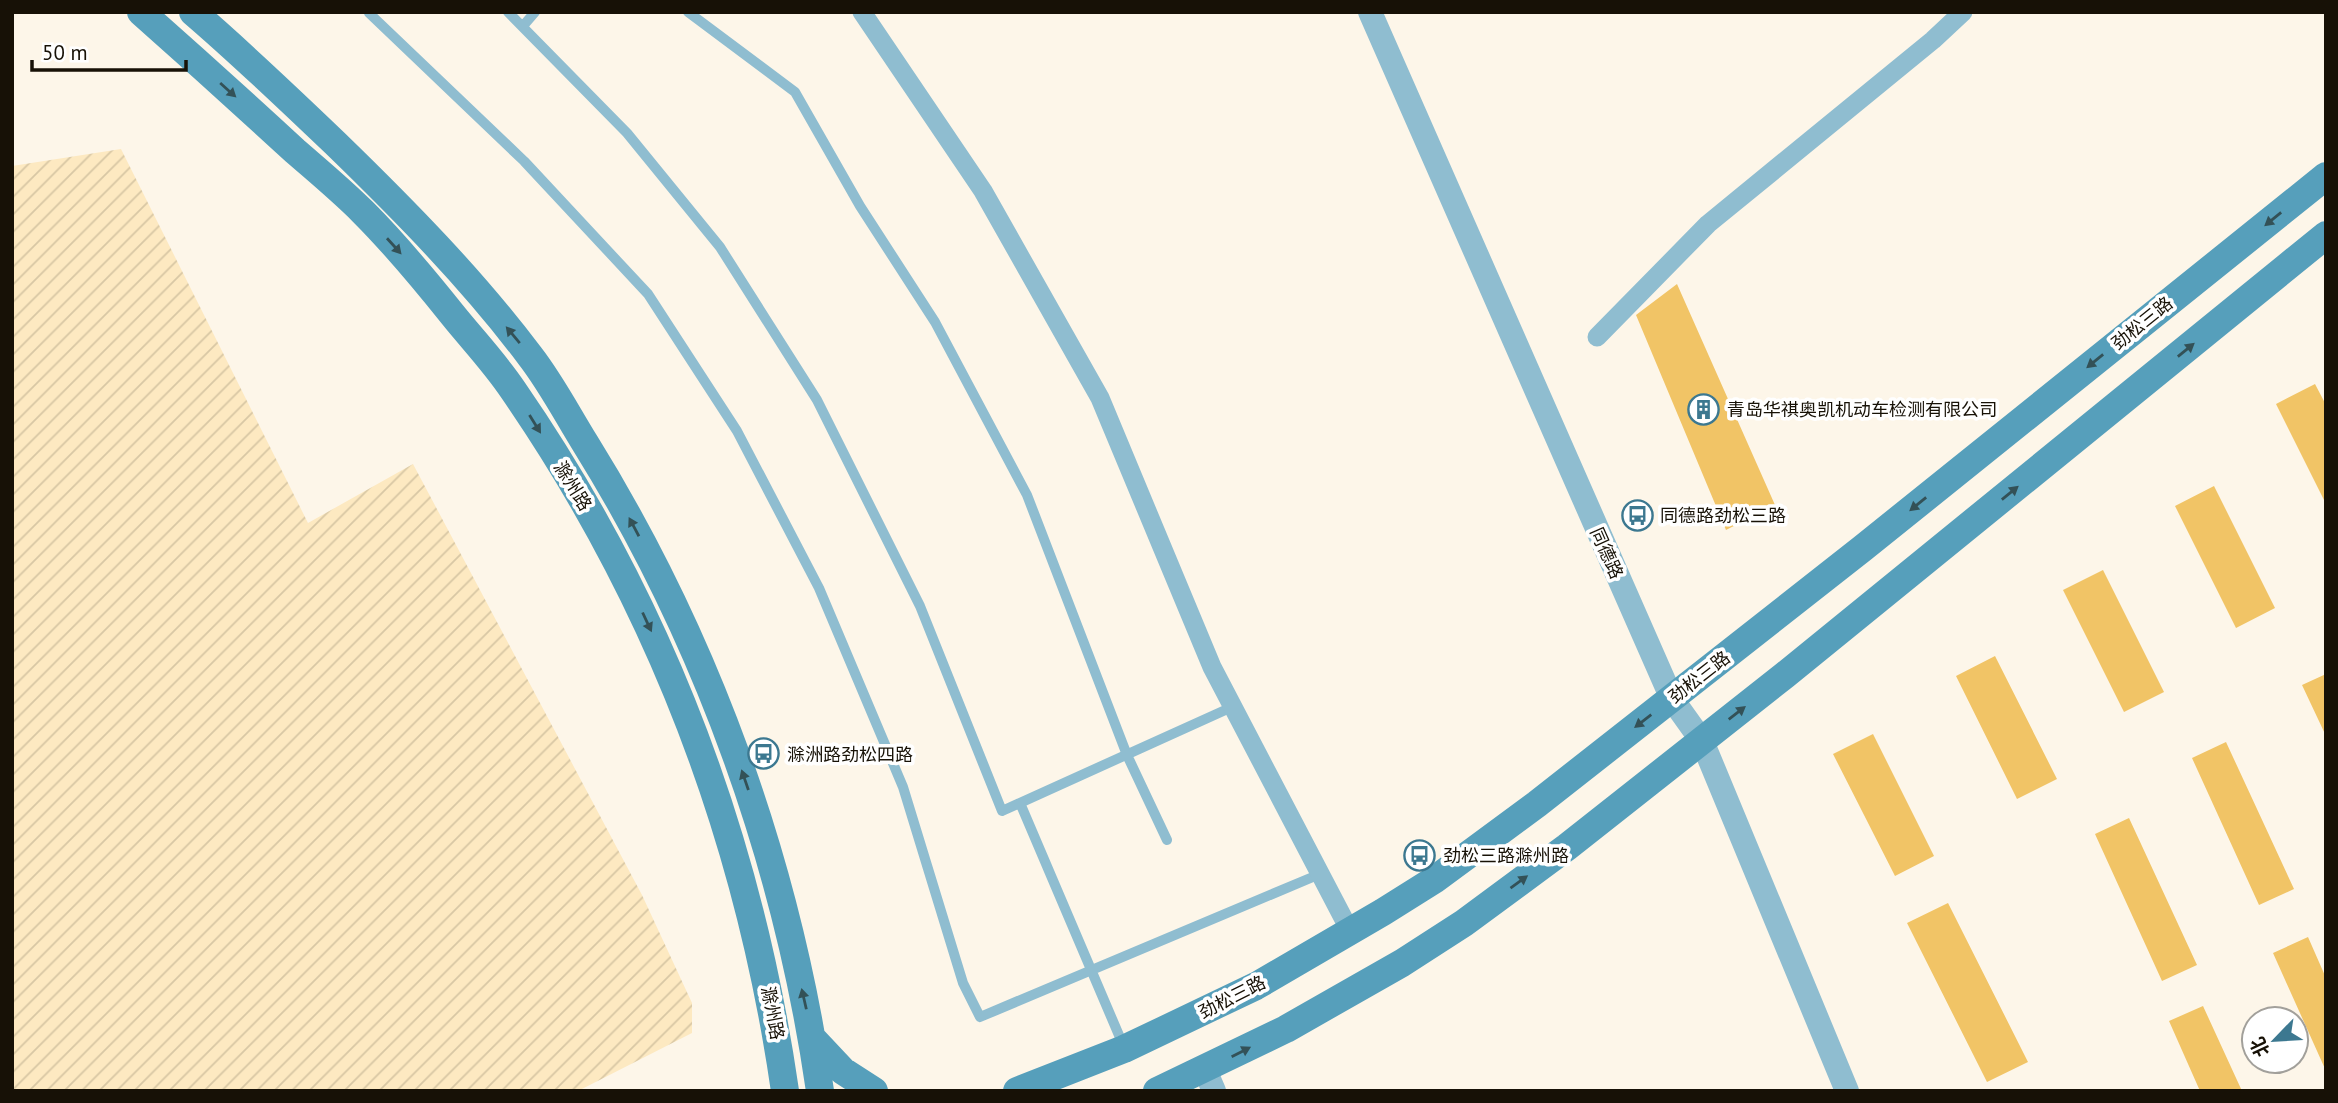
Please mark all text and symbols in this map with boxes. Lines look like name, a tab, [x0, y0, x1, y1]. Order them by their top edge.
scale bar	[32, 28, 186, 72]
text: 50 m	[42, 39, 88, 66]
one-way arrow	[219, 82, 237, 98]
one-way arrow	[2264, 211, 2281, 226]
one-way arrow	[386, 237, 402, 255]
street label: 劲松三路	[2107, 291, 2177, 355]
one-way arrow	[505, 326, 521, 344]
one-way arrow	[2177, 342, 2195, 357]
one-way arrow	[2086, 354, 2104, 368]
building icon: 青岛华祺奥凯机动车检测有限公司	[1687, 392, 1721, 426]
place label: 青岛华祺奥凯机动车检测有限公司	[1727, 398, 1997, 421]
one-way arrow	[528, 414, 541, 434]
street label: 滁州路	[549, 457, 597, 515]
one-way arrow	[2000, 485, 2018, 500]
one-way arrow	[1909, 496, 1926, 511]
bus stop icon: 同德路劲松三路	[1620, 498, 1654, 532]
place label: 同德路劲松三路	[1660, 504, 1786, 527]
one-way arrow	[628, 517, 640, 537]
street label: 同德路	[1586, 524, 1628, 582]
one-way arrow	[641, 612, 653, 632]
street label: 劲松三路	[1664, 646, 1734, 708]
one-way arrow	[1728, 705, 1746, 720]
one-way arrow	[1635, 714, 1653, 729]
bus stop icon: 滁洲路劲松四路	[747, 737, 781, 771]
place label: 滁洲路劲松四路	[787, 743, 913, 766]
one-way arrow	[739, 769, 749, 790]
bus stop icon: 劲松三路滁州路	[1403, 838, 1437, 872]
place label: 劲松三路滁州路	[1443, 844, 1569, 867]
one-way arrow	[1510, 876, 1528, 890]
street label: 劲松三路	[1195, 970, 1269, 1024]
street label: 滁州路	[757, 984, 789, 1042]
one-way arrow	[798, 988, 809, 1010]
north arrow	[2240, 1005, 2310, 1075]
text: 北	[2245, 1033, 2274, 1061]
one-way arrow	[1231, 1046, 1251, 1057]

